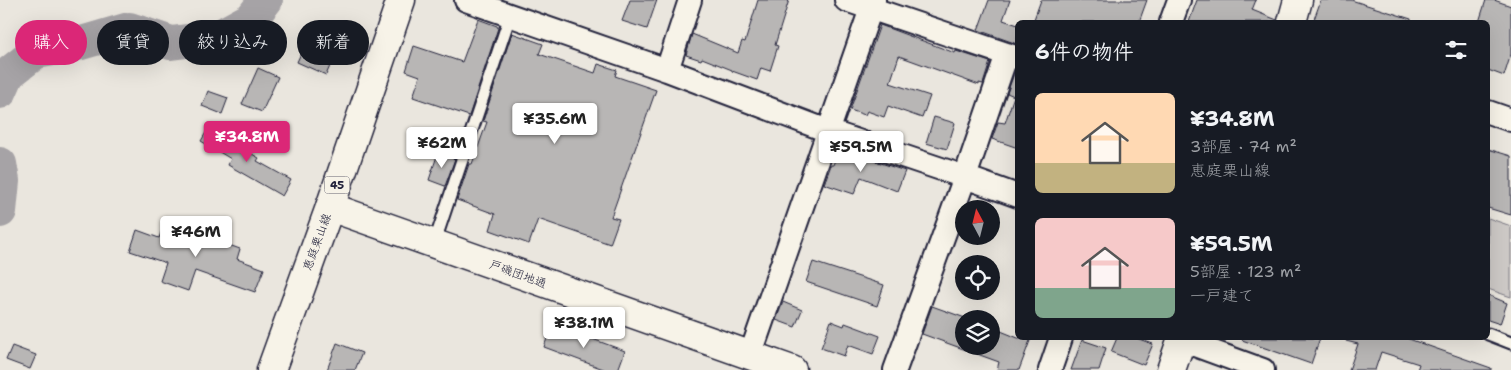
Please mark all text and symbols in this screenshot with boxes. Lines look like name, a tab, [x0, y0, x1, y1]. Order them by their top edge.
chip: 購入	[15, 20, 87, 65]
chip: 賃貸	[97, 20, 169, 65]
chip: 絞り込み	[179, 20, 287, 65]
chip: 新着	[297, 20, 369, 65]
icon: filters	[1442, 36, 1470, 64]
text: 6件の物件	[1035, 38, 1134, 66]
pin: ¥35.6M	[514, 102, 596, 145]
text: ¥34.8M	[1190, 105, 1275, 133]
text: ¥35.6M	[523, 108, 587, 129]
icon: home	[1075, 113, 1135, 173]
pin: ¥34.8M	[206, 120, 288, 163]
text: ¥34.8M	[215, 126, 279, 147]
pin: ¥62M	[412, 126, 472, 169]
pin: ¥59.5M	[820, 130, 902, 173]
text: ¥62M	[417, 132, 467, 153]
text: ¥59.5M	[830, 136, 892, 157]
text: 3部屋 · 74 m²	[1190, 136, 1297, 157]
text: 恵庭栗山線	[1190, 160, 1270, 181]
road number: 45	[324, 176, 350, 194]
north arrow	[955, 200, 1000, 245]
map controls	[955, 200, 1000, 355]
street label: 恵庭栗山線	[299, 211, 335, 273]
pin: ¥46M	[166, 216, 226, 258]
text: ¥46M	[171, 221, 221, 242]
text: ¥59.5M	[1190, 230, 1273, 258]
icon: home	[1075, 238, 1135, 298]
button: locate	[955, 255, 1000, 300]
street label: 戸磯団地通	[487, 256, 549, 292]
text: 5部屋 · 123 m²	[1190, 261, 1301, 282]
text: 一戸建て	[1190, 285, 1254, 306]
pin: ¥38.1M	[543, 306, 625, 349]
button: layers	[955, 310, 1000, 355]
text: ¥38.1M	[554, 312, 614, 333]

